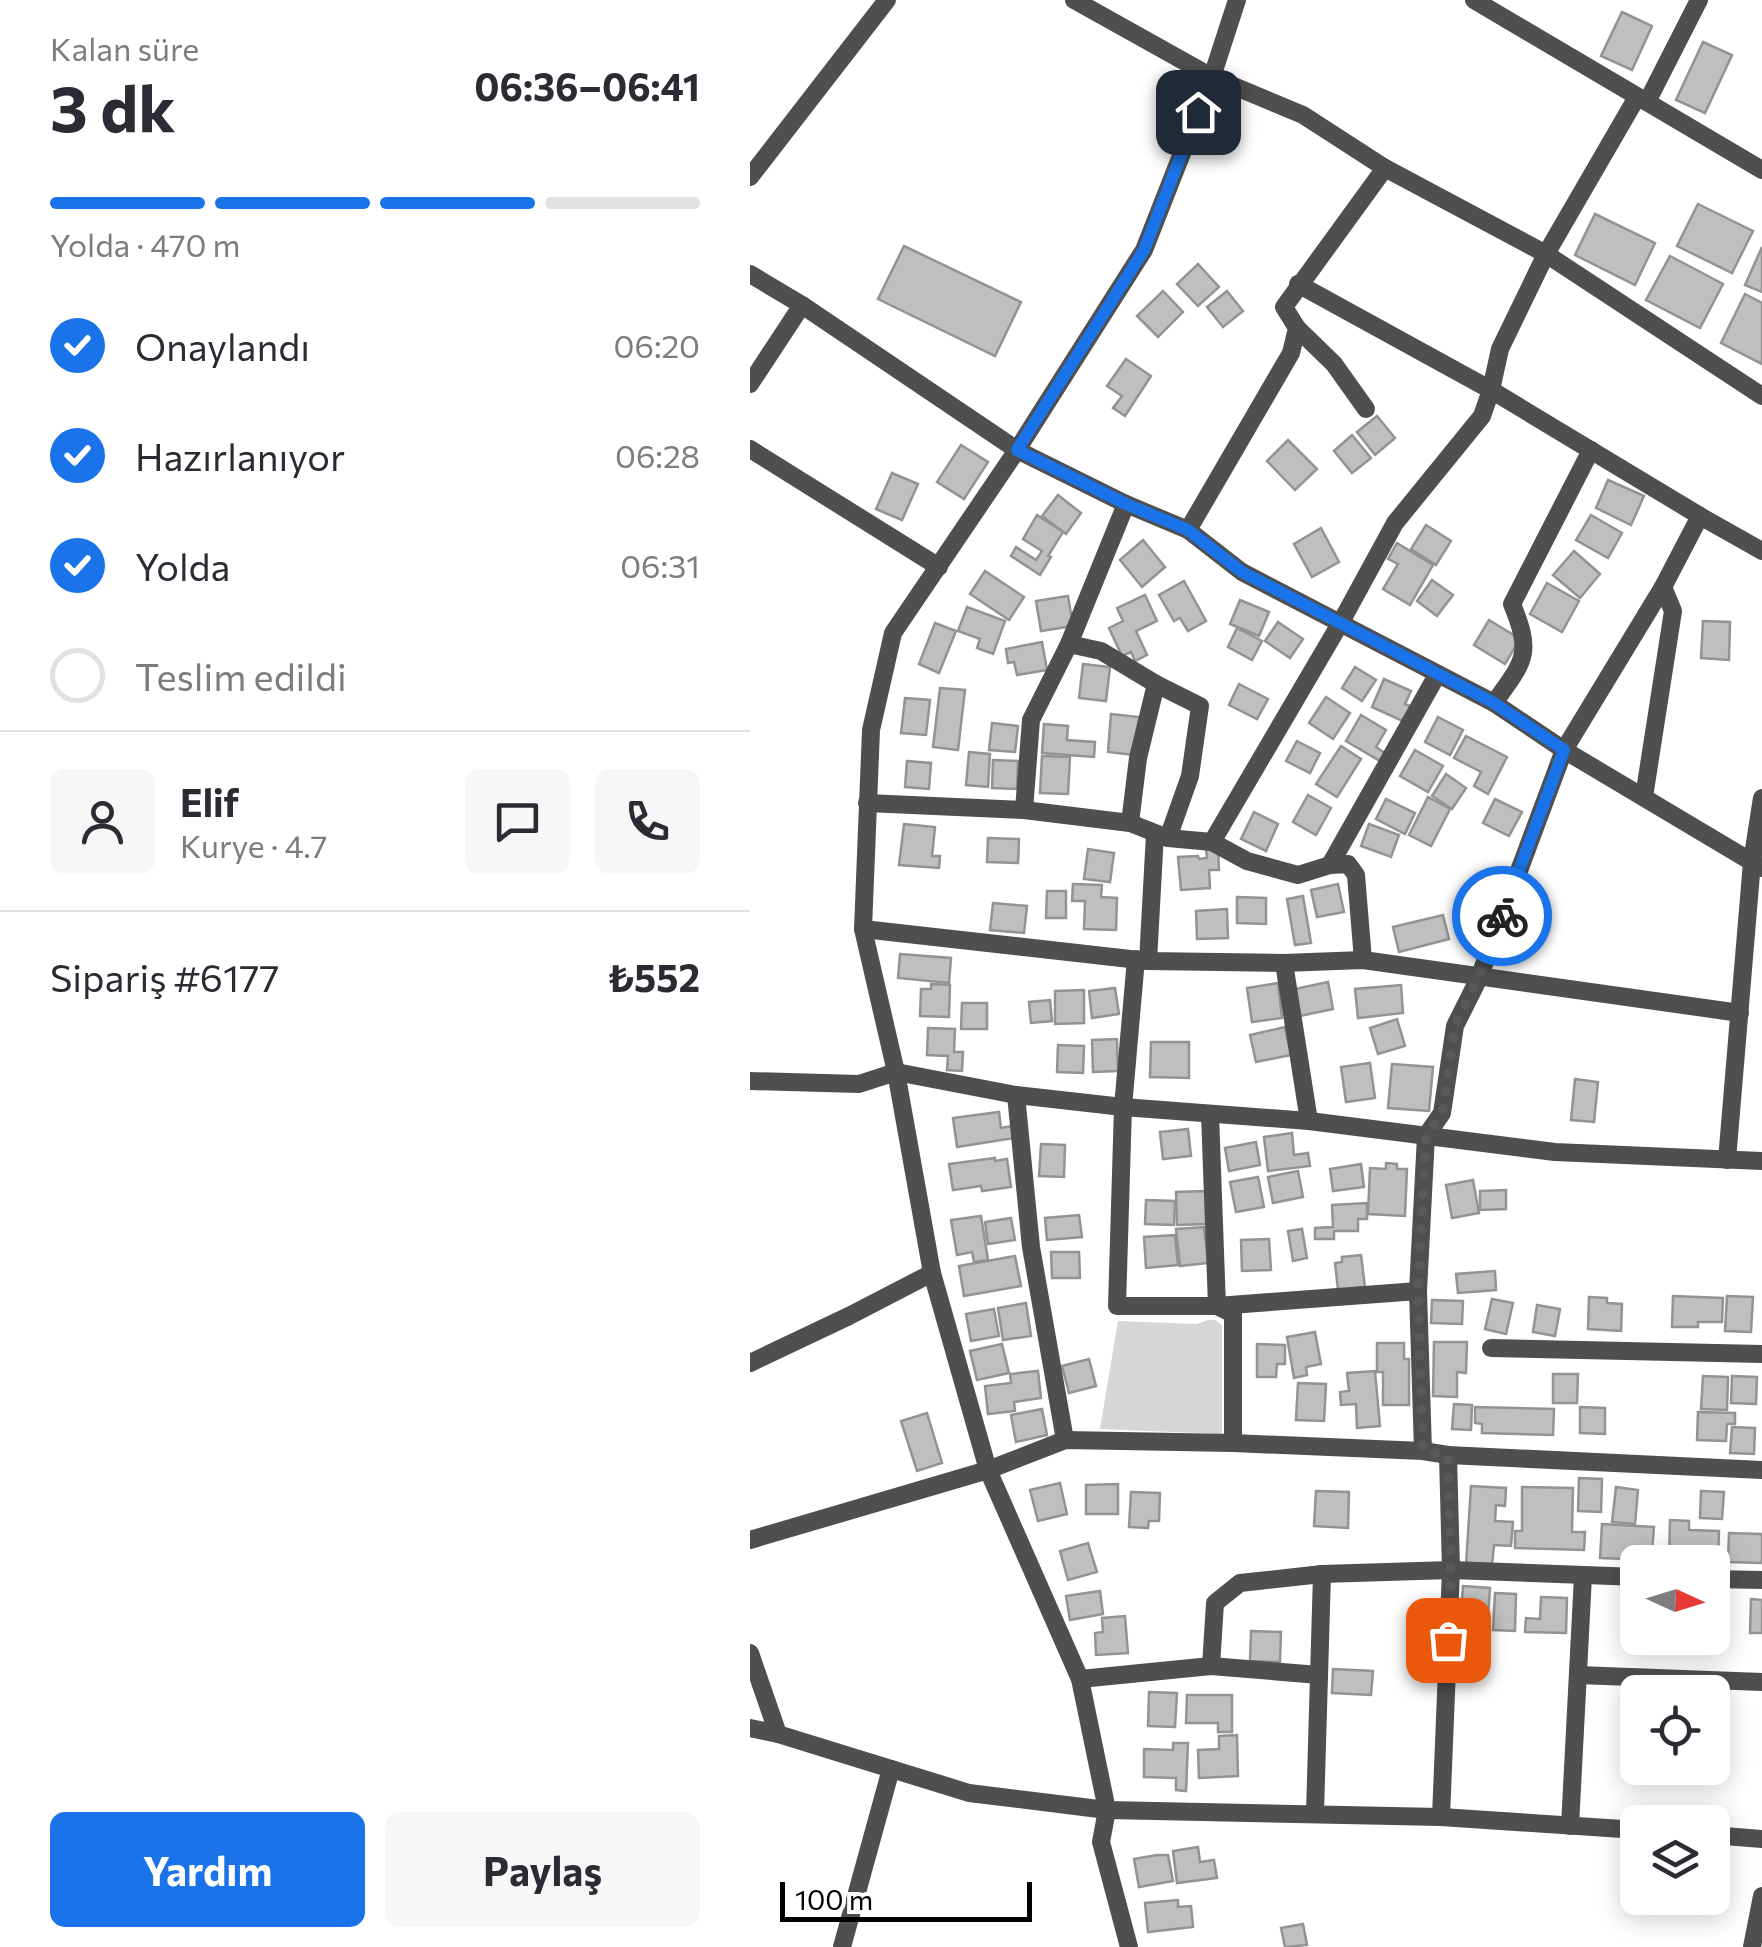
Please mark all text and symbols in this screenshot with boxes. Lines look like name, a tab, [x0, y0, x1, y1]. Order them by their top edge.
text: Kalan süre	[50, 28, 199, 68]
text: 06:36–06:41	[474, 62, 700, 109]
text: 3 dk	[50, 66, 176, 145]
pin	[1156, 70, 1241, 155]
icon: home	[1171, 85, 1226, 140]
text: Yolda · 470 m	[50, 224, 240, 264]
icon: check	[50, 318, 105, 373]
text: Onaylandı	[135, 322, 310, 369]
text: 06:20	[614, 325, 700, 365]
icon: check	[50, 428, 105, 483]
text: Hazırlanıyor	[135, 432, 345, 479]
text: 06:28	[615, 435, 700, 475]
icon: check	[50, 538, 105, 593]
text: Yolda	[135, 542, 230, 589]
text: 06:31	[620, 545, 700, 585]
text: Teslim edildi	[135, 652, 347, 699]
button: person	[50, 769, 155, 874]
button: chat	[465, 769, 570, 874]
button: phone	[595, 769, 700, 874]
text: Elif	[180, 778, 239, 825]
text: Kurye · 4.7	[180, 825, 328, 865]
courier	[1452, 866, 1552, 966]
icon: bike	[1475, 889, 1530, 944]
text: Sipariş #6177	[50, 953, 279, 1000]
text: ₺552	[607, 953, 700, 1000]
north arrow	[1620, 1545, 1730, 1655]
map controls	[1620, 1545, 1730, 1915]
pin	[1406, 1598, 1491, 1683]
icon: bag	[1421, 1613, 1476, 1668]
button: locate	[1620, 1675, 1730, 1785]
button: layers	[1620, 1805, 1730, 1915]
button: Yardım	[50, 1812, 365, 1927]
button: Paylaş	[385, 1812, 700, 1927]
scale bar	[780, 1877, 1032, 1922]
text: 100 m	[795, 1882, 873, 1916]

